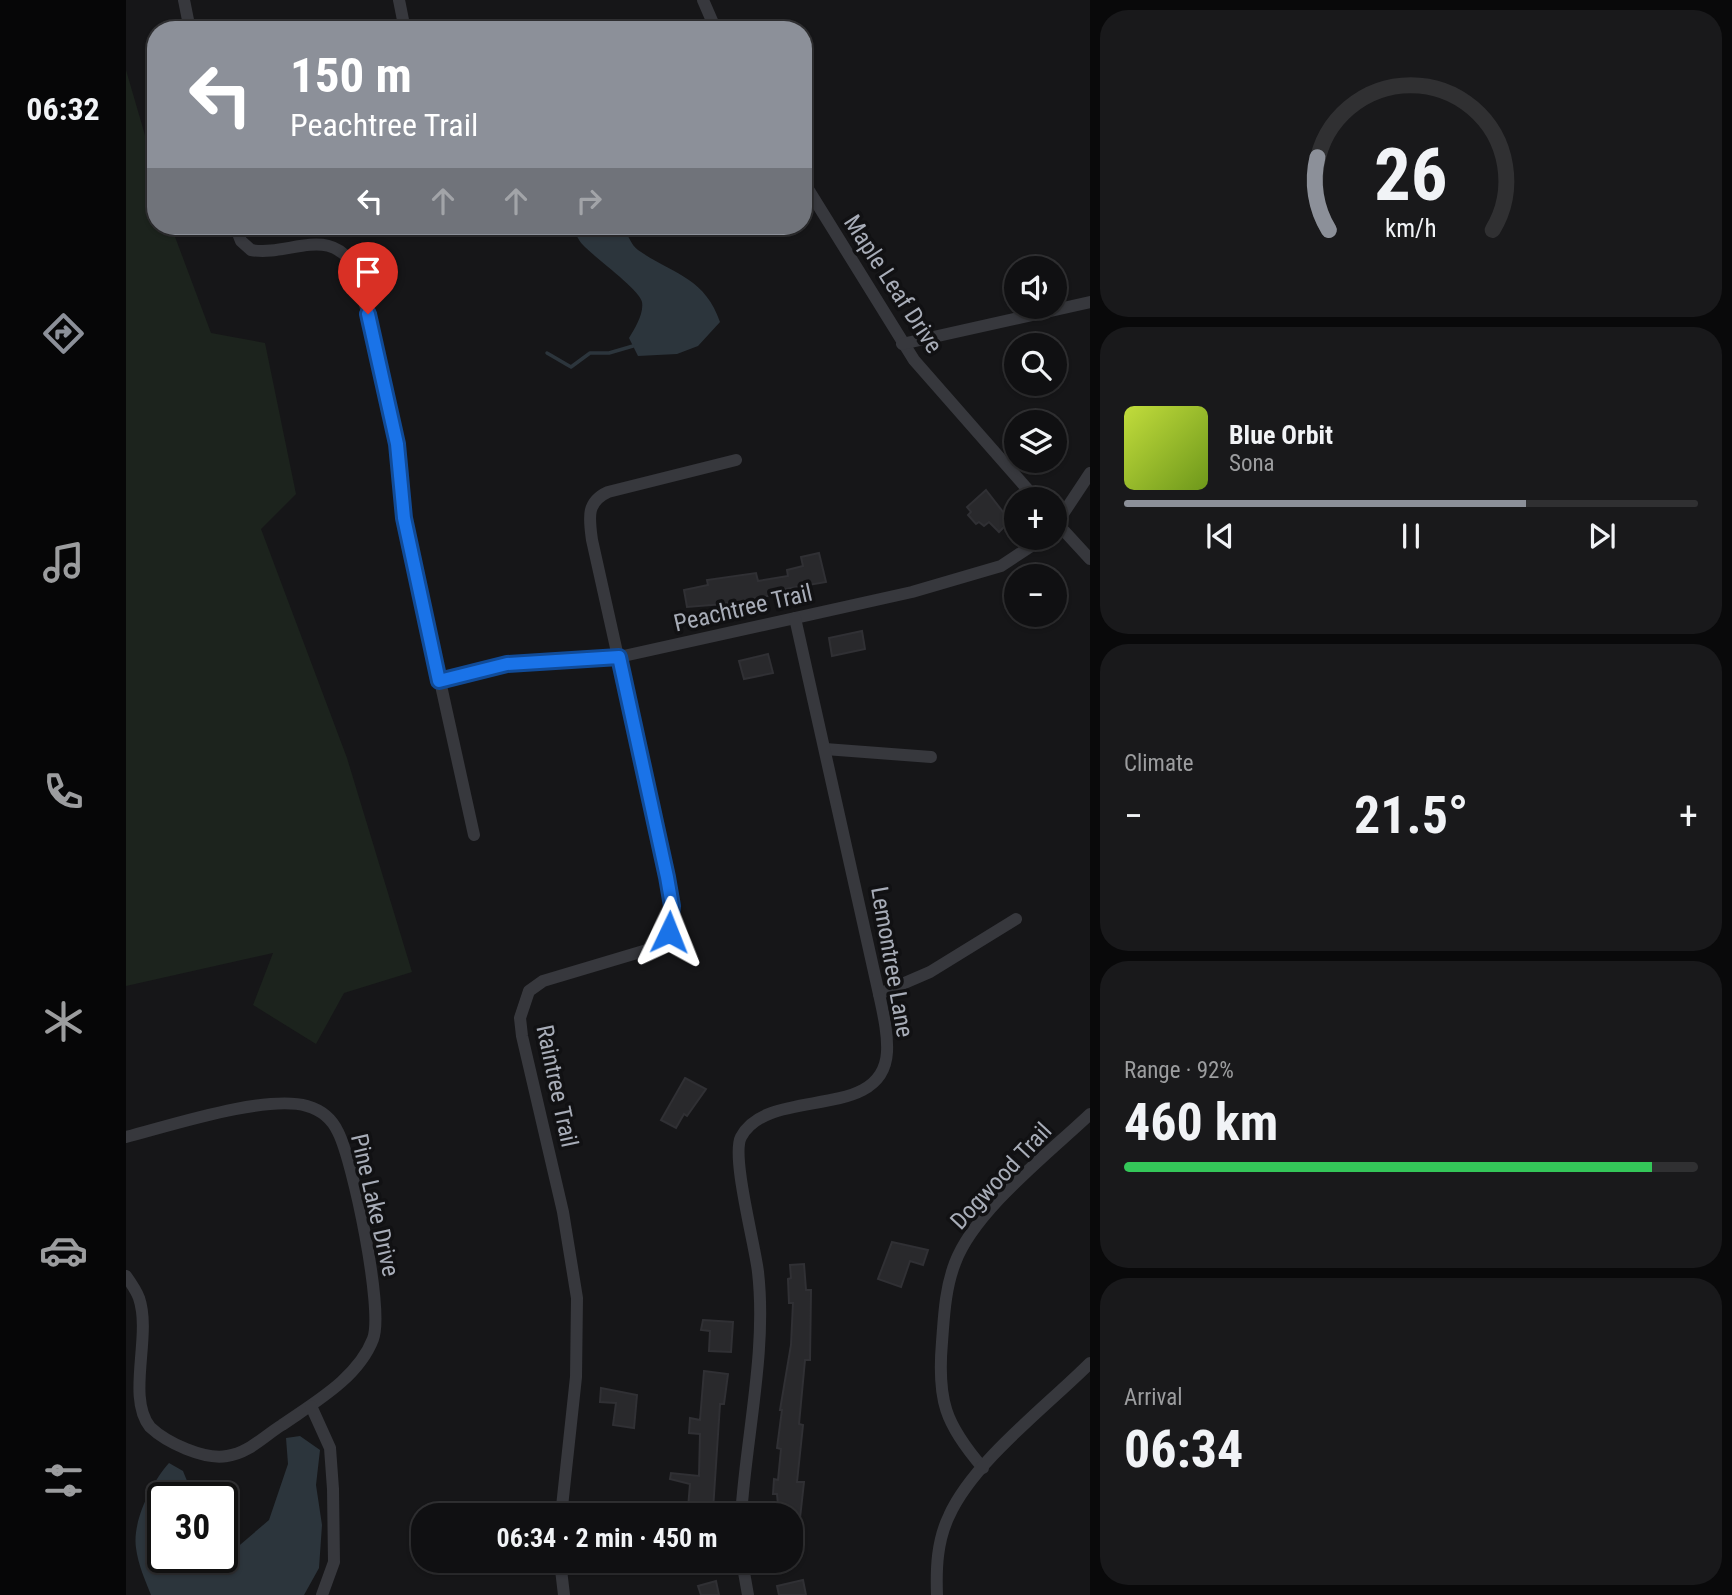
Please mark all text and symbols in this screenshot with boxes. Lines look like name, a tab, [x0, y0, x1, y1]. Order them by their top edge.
text: 150 m	[290, 47, 412, 104]
icon: left	[175, 49, 266, 140]
text: 06:32	[26, 90, 100, 128]
text: Peachtree Trail	[290, 106, 478, 144]
text: 26	[1374, 132, 1448, 218]
icon: left	[351, 182, 389, 220]
icon: ahead	[424, 182, 462, 220]
icon: ahead	[497, 182, 535, 220]
icon: right	[570, 182, 608, 220]
street label: Maple Leaf Drive	[838, 210, 948, 358]
text: km/h	[1385, 213, 1437, 242]
pin	[338, 242, 398, 314]
icon: arrive	[349, 253, 387, 291]
map controls	[1004, 256, 1067, 627]
button: sound	[1004, 256, 1067, 319]
icon: directions	[39, 309, 88, 358]
button: search	[1004, 333, 1067, 396]
button: layers	[1004, 410, 1067, 473]
text: Blue Orbit	[1229, 420, 1333, 450]
text: Sona	[1229, 450, 1275, 477]
button: +	[1004, 487, 1067, 550]
icon: previous	[1201, 517, 1239, 555]
icon: pause	[1392, 517, 1430, 555]
icon: next	[1583, 517, 1621, 555]
icon: music	[39, 538, 88, 587]
button: −	[1004, 564, 1067, 627]
street label: Peachtree Trail	[671, 578, 815, 638]
text: Climate	[1124, 750, 1194, 777]
icon: phone	[39, 767, 88, 816]
text: 21.5°	[1354, 785, 1468, 846]
text: −	[1124, 794, 1143, 838]
text: +	[1679, 794, 1698, 838]
street label: Lemontree Lane	[865, 885, 919, 1039]
position arrow	[632, 895, 706, 969]
icon: climate	[39, 997, 88, 1046]
street label: Raintree Trail	[530, 1022, 584, 1150]
text: Range · 92%	[1124, 1057, 1234, 1084]
text: 460 km	[1124, 1092, 1278, 1153]
street label: Dogwood Trail	[945, 1117, 1057, 1235]
street label: Pine Lake Drive	[345, 1131, 405, 1279]
icon: car	[39, 1226, 88, 1275]
text: Arrival	[1124, 1384, 1183, 1411]
text: 06:34	[1124, 1419, 1243, 1480]
icon: filters	[39, 1456, 88, 1505]
speed limit sign: 30	[147, 1482, 238, 1573]
text: 06:34 · 2 min · 450 m	[497, 1523, 717, 1553]

